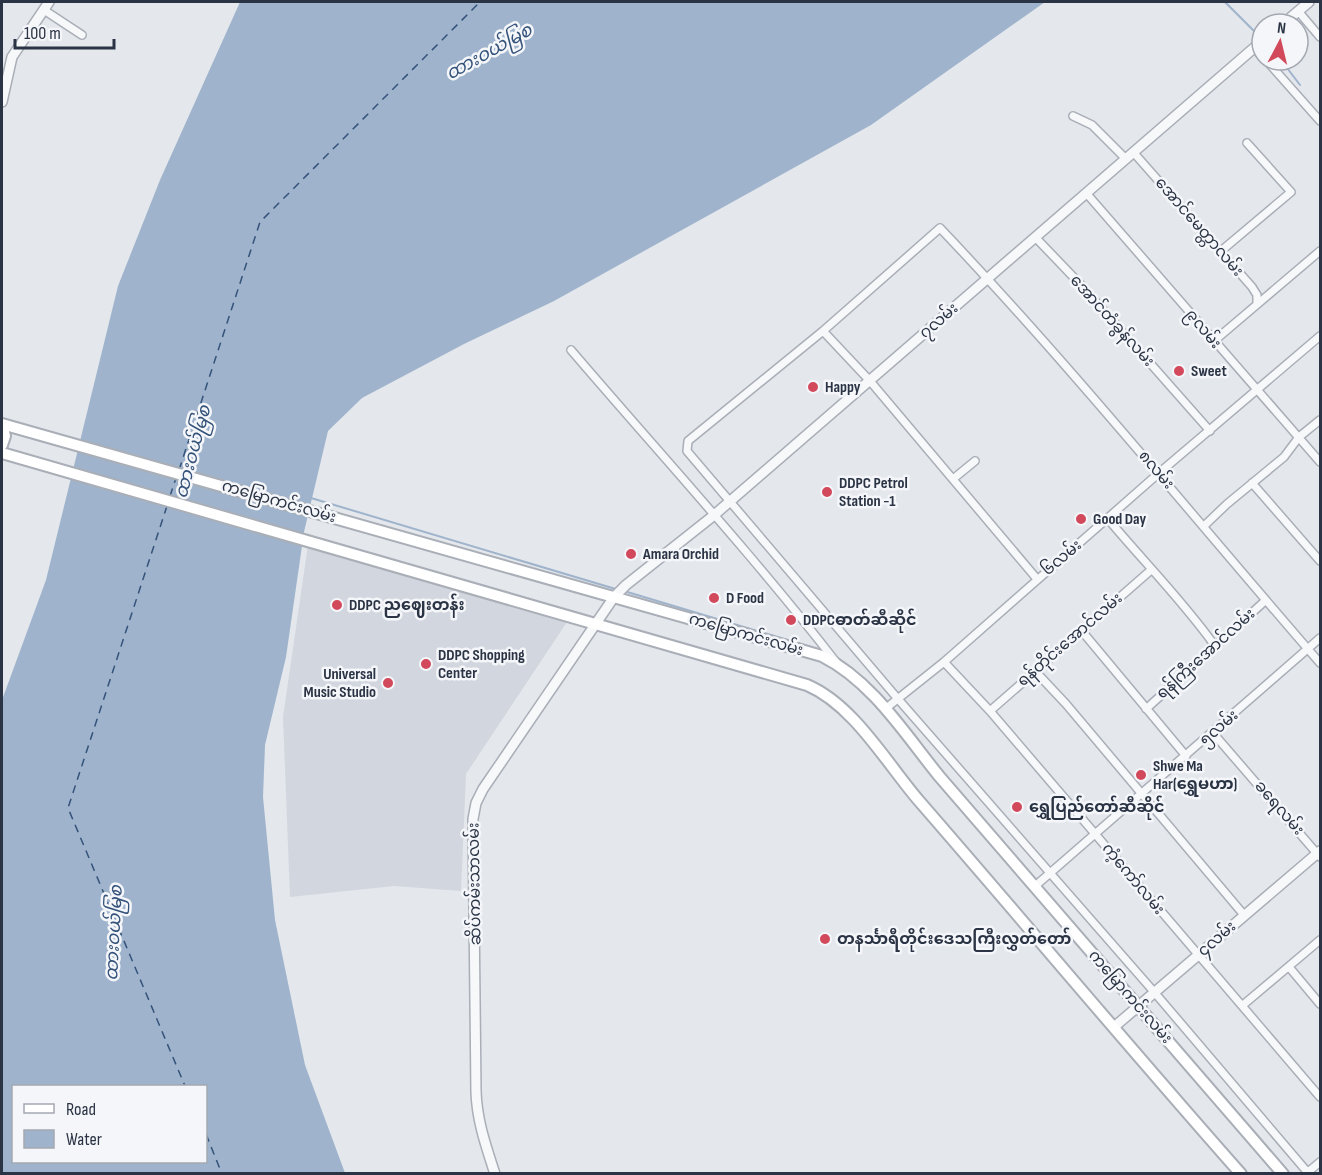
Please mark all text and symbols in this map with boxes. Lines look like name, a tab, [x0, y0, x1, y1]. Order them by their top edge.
scale bar	[15, 12, 114, 50]
north arrow	[1250, 12, 1310, 72]
water label: ထားဝယ်မြစ	[441, 17, 539, 88]
text: N	[1276, 19, 1287, 39]
text: 100 m	[24, 23, 61, 44]
street label: အောင်မေတ္တာလမ်း	[1149, 172, 1249, 282]
street label: အောင်တံခွန်လမ်း	[1064, 269, 1160, 373]
street label: ၇လမ်း	[914, 297, 964, 345]
street label: ၉လမ်း	[1179, 303, 1227, 355]
place label: Sweet	[1191, 362, 1227, 381]
marker: Sweet	[1172, 364, 1186, 378]
place label: Happy	[825, 378, 861, 397]
marker: Happy	[806, 380, 820, 394]
water label: ထားဝယ်မြစ	[168, 402, 220, 502]
street label: ၈လမ်း	[1134, 445, 1180, 493]
street label: ကမြောကင်းလမ်း	[219, 474, 339, 530]
place label: DDPC Petrol Station -1	[839, 474, 908, 511]
marker: DDPC Petrol Station -1	[820, 485, 834, 499]
place label: Good Day	[1093, 510, 1146, 529]
marker: Good Day	[1074, 512, 1088, 526]
street label: ၆လမ်း	[1036, 534, 1086, 580]
place label: Amara Orchid	[642, 545, 719, 564]
marker: Amara Orchid	[624, 547, 638, 561]
street label: ရန်တိုင်းအောင်လမ်း	[1012, 587, 1129, 694]
place label: D Food	[726, 589, 764, 608]
marker: D Food	[707, 591, 721, 605]
place label: DDPC ညဈေးတန်း	[349, 593, 465, 618]
marker: DDPC ညဈေးတန်း	[330, 598, 344, 612]
street label: ရန်ကြီးအောင်လမ်း	[1151, 602, 1261, 706]
street label: ကမြောကင်းလမ်း	[686, 607, 806, 663]
place label: DDPCဓာတ်ဆီဆိုင်	[803, 608, 917, 633]
marker: DDPCဓာတ်ဆီဆိုင်	[784, 613, 798, 627]
place label: DDPC Shopping Center	[438, 646, 525, 683]
marker: DDPC Shopping Center	[419, 657, 433, 671]
place label: Universal Music Studio	[304, 665, 376, 702]
marker: Universal Music Studio	[381, 676, 395, 690]
street label: ၅လမ်း	[1194, 704, 1244, 752]
place label: Shwe Ma Har(‌‌ရွှေမဟာ)	[1153, 757, 1237, 797]
marker: Shwe Ma Har(‌‌ရွှေမဟာ)	[1134, 768, 1148, 782]
street label: ခရေလမ်း	[1248, 775, 1310, 841]
place label: ရွှေပြည်တော်ဆီဆိုင်	[1029, 795, 1165, 820]
marker: ရွှေပြည်တော်ဆီဆိုင်	[1010, 800, 1024, 814]
street label: ဆိပ်ကမ်းသာလမ်း	[461, 822, 486, 946]
street label: ကံ့ကော်လမ်း	[1098, 837, 1171, 919]
water label: ထားဝယ်မြစ	[98, 884, 131, 981]
street label: ၄လမ်း	[1192, 915, 1242, 963]
place label: တနင်္သာရီတိုင်းဒေသကြီးလွှတ်တော်	[837, 927, 1071, 952]
marker: တနင်္သာရီတိုင်းဒေသကြီးလွှတ်တော်	[818, 932, 832, 946]
street label: ကမြောကင်းလမ်း	[1082, 944, 1178, 1050]
legend	[12, 1085, 207, 1163]
text: Road	[66, 1099, 96, 1120]
text: Water	[66, 1129, 102, 1150]

